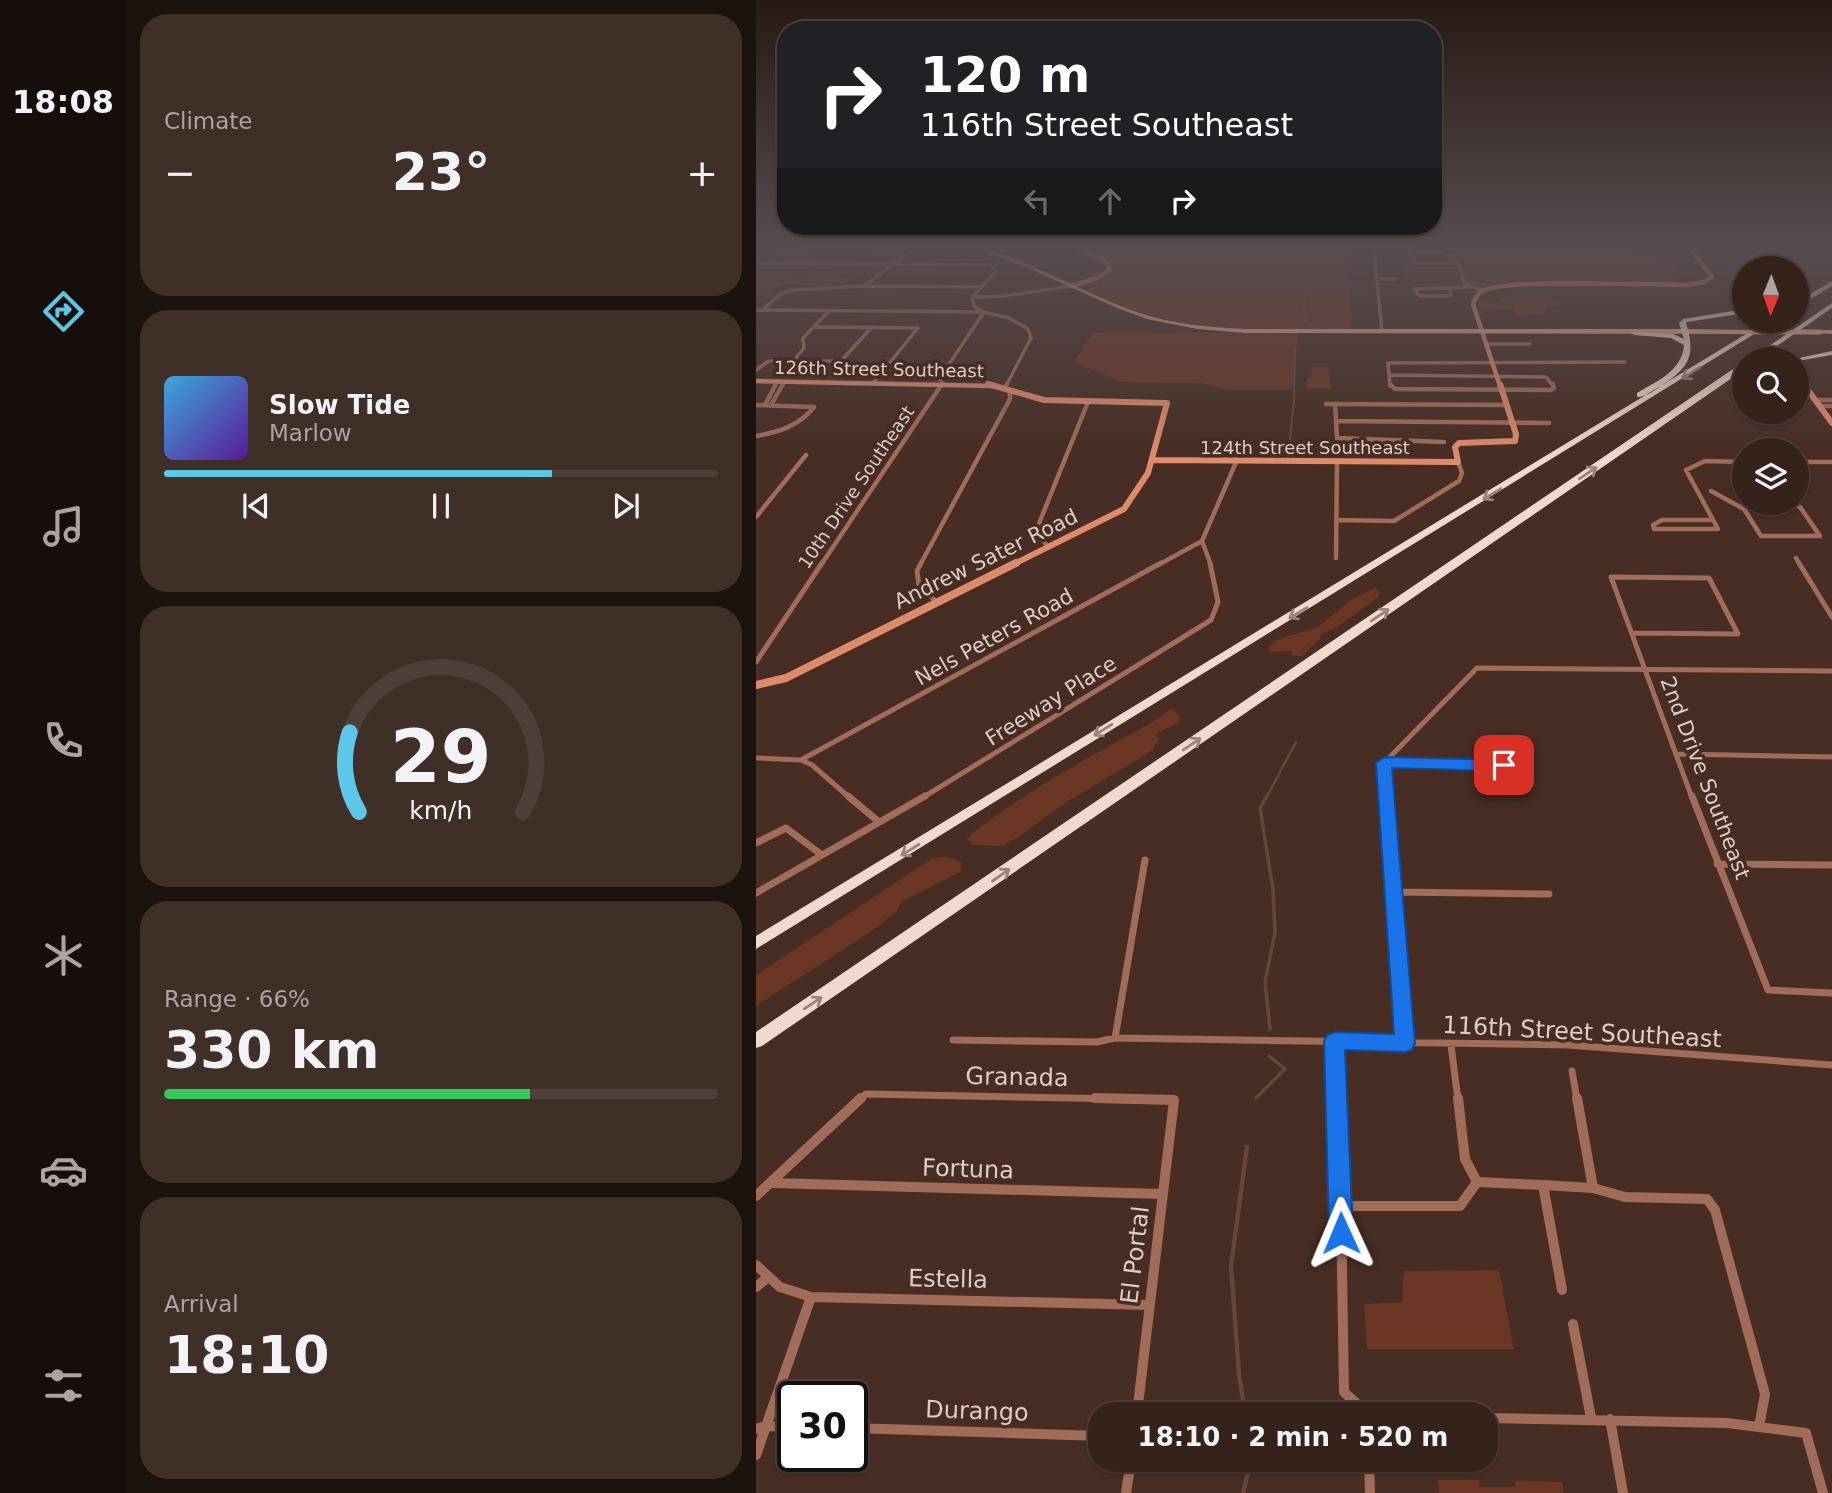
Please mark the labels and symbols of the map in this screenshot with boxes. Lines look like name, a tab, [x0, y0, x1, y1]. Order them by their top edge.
north arrow	[1732, 256, 1810, 332]
street label: 126th Street Southeast	[774, 357, 984, 381]
one-way arrow	[1682, 366, 1701, 381]
street label: 10th Drive Southeast	[794, 402, 918, 572]
street label: 124th Street Southeast	[1200, 437, 1410, 458]
one-way arrow	[1578, 466, 1597, 480]
one-way arrow	[1483, 488, 1503, 502]
street label: Andrew Sater Road	[890, 504, 1082, 614]
street label: Nels Peters Road	[911, 584, 1077, 690]
one-way arrow	[1288, 607, 1309, 620]
one-way arrow	[1370, 608, 1389, 623]
street label: Freeway Place	[981, 651, 1121, 751]
street label: 2nd Drive Southeast	[1655, 673, 1755, 883]
one-way arrow	[1093, 723, 1113, 737]
pin	[1474, 735, 1534, 795]
one-way arrow	[1182, 737, 1201, 751]
one-way arrow	[900, 844, 920, 858]
one-way arrow	[991, 868, 1010, 882]
one-way arrow	[803, 996, 822, 1010]
street label: 116th Street Southeast	[1442, 1011, 1722, 1053]
street label: Granada	[965, 1062, 1069, 1092]
street label: Fortuna	[922, 1153, 1014, 1185]
position arrow	[1304, 1196, 1378, 1270]
street label: El Portal	[1115, 1204, 1155, 1306]
street label: Estella	[908, 1264, 988, 1294]
speed limit sign: 30	[777, 1381, 868, 1472]
street label: Durango	[925, 1395, 1029, 1427]

